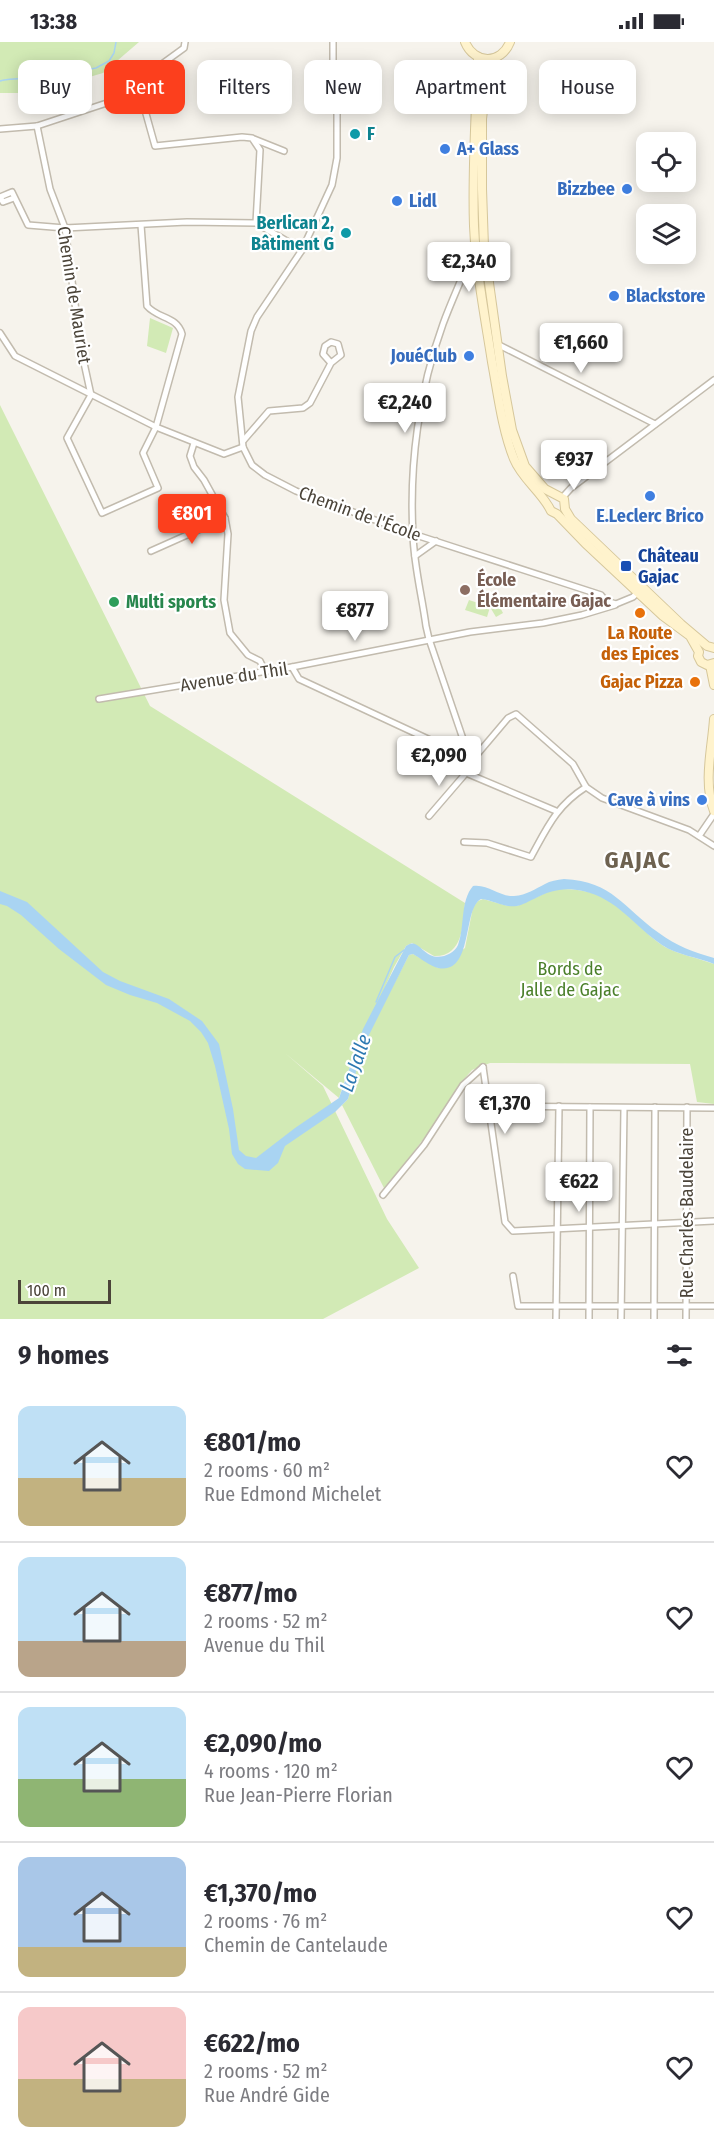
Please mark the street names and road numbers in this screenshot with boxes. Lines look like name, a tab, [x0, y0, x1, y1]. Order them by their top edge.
street label: Chemin de Mauriet	[52, 225, 96, 365]
street label: Chemin de l'École	[296, 481, 425, 546]
street label: Avenue du Thil	[179, 658, 290, 696]
street label: Rue Charles Baudelaire	[676, 1128, 698, 1298]

